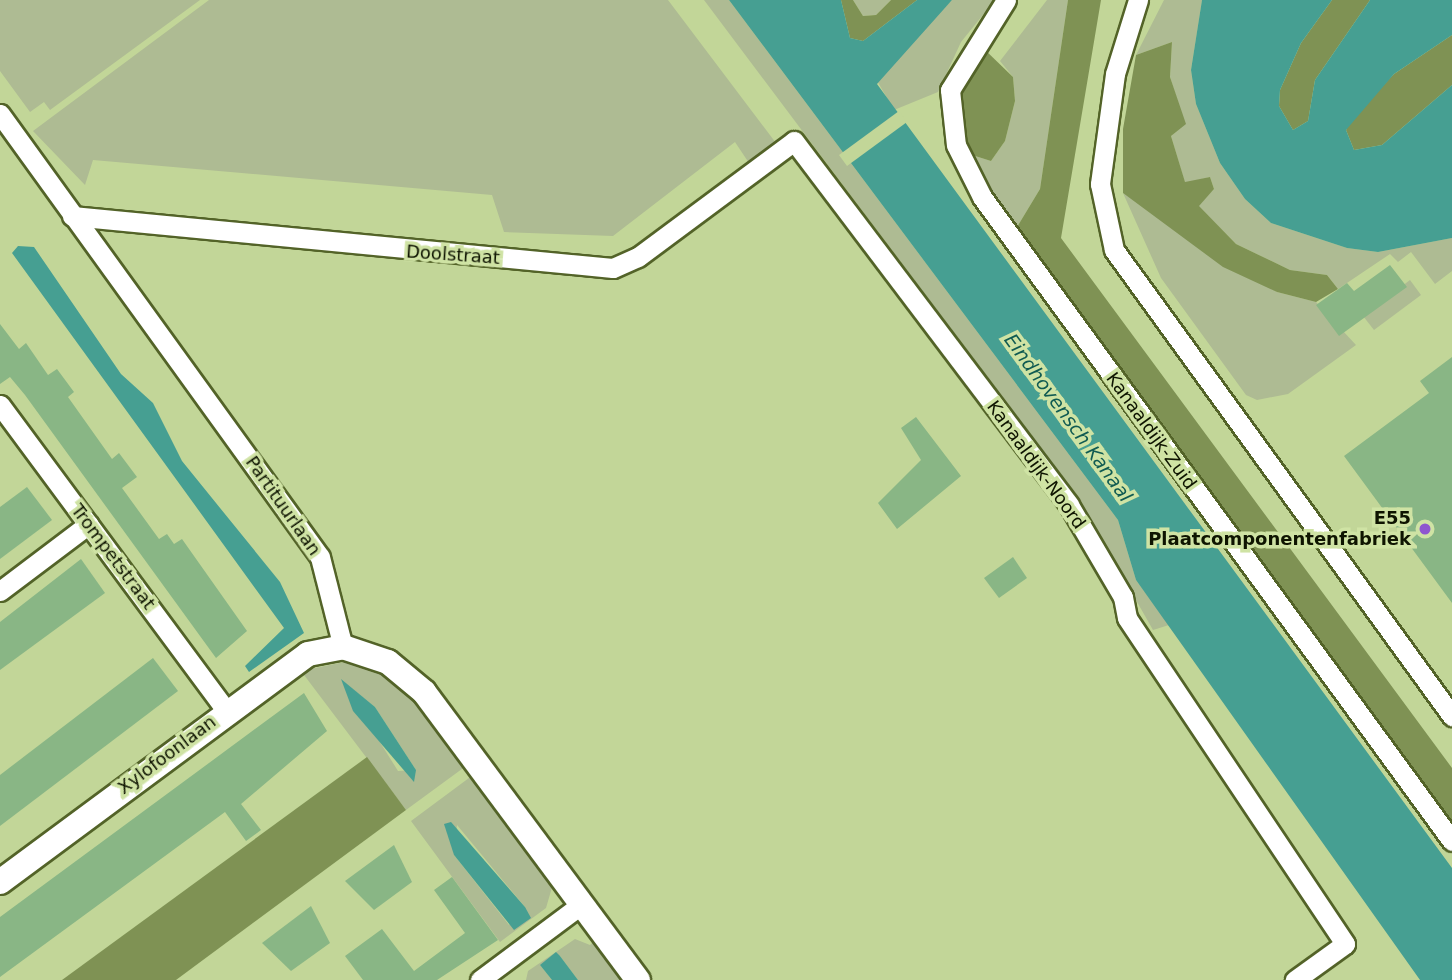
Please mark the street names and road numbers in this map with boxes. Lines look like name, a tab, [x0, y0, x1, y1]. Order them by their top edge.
street label: Doolstraat	[405, 241, 501, 269]
street label: Kanaaldijk-Zuid	[1101, 368, 1201, 494]
street label: Kanaaldijk-Noord	[982, 397, 1090, 533]
street label: Partituurlaan	[241, 452, 325, 560]
street label: Trompetstraat	[66, 500, 160, 614]
street label: Xylofoonlaan	[114, 711, 220, 799]

